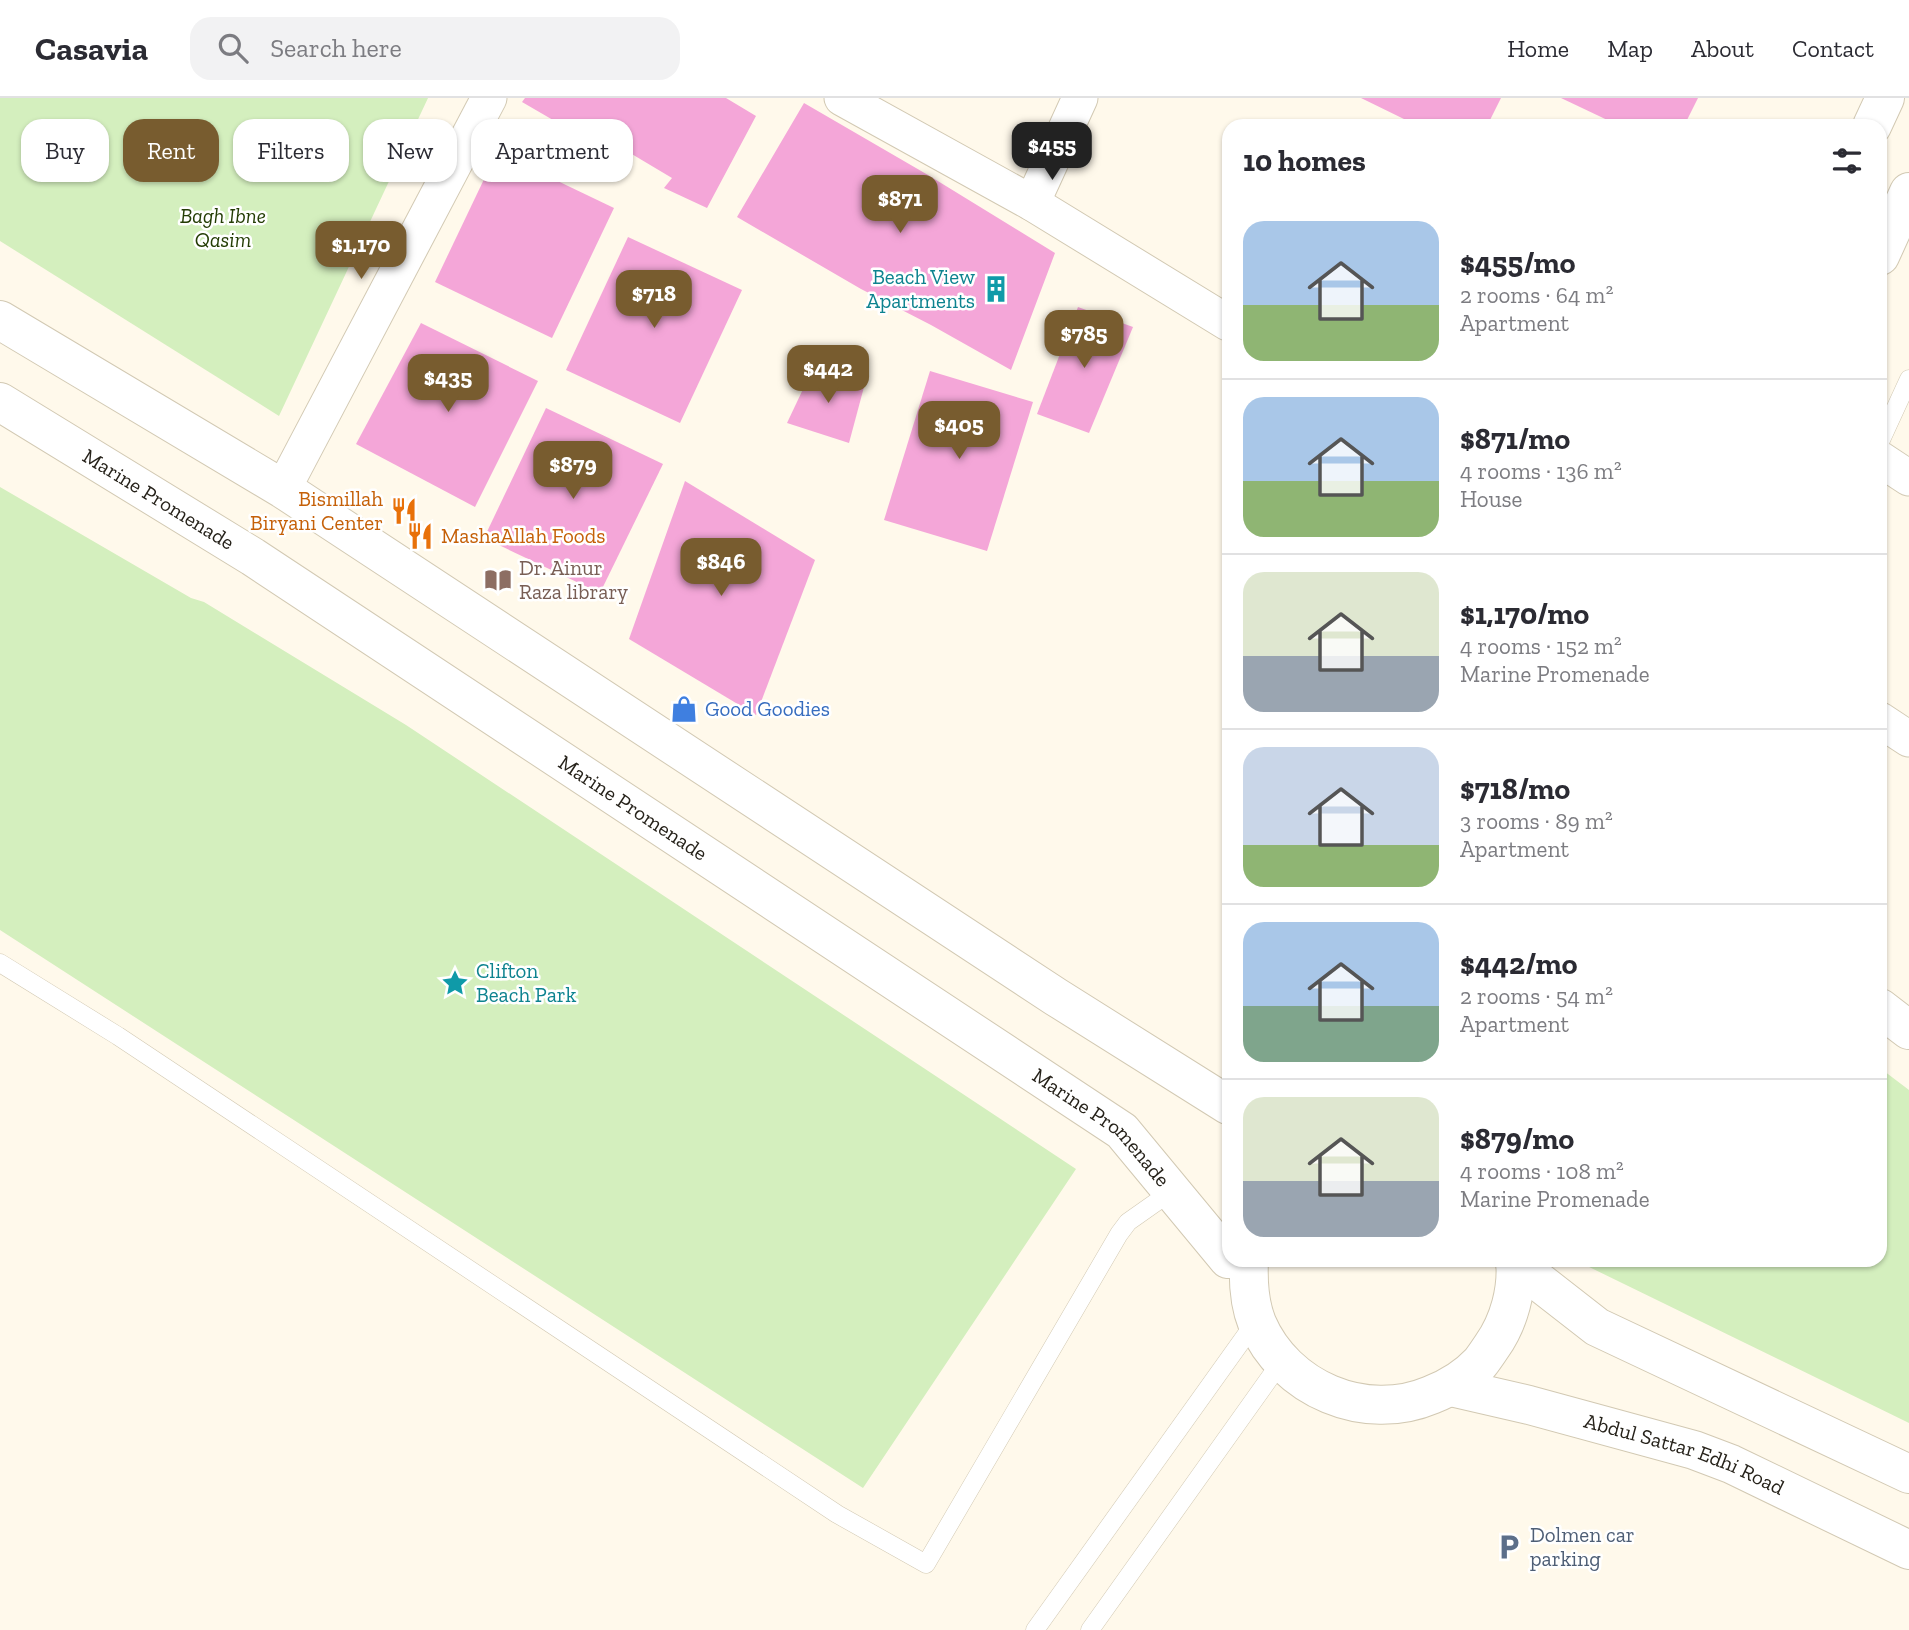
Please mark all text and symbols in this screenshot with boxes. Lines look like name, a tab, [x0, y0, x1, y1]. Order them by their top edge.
search box	[190, 17, 680, 80]
text: Casavia	[35, 29, 148, 68]
icon: search	[214, 29, 252, 67]
text: Search here	[270, 32, 402, 64]
text: Home	[1507, 34, 1569, 63]
text: Map	[1607, 34, 1653, 63]
text: About	[1691, 34, 1754, 63]
text: Contact	[1792, 34, 1874, 63]
chip: Buy	[21, 119, 109, 182]
chip: Rent	[123, 119, 219, 182]
chip: Filters	[233, 119, 349, 182]
chip: New	[363, 119, 457, 182]
chip: Apartment	[471, 119, 633, 182]
pin: $455	[1011, 122, 1093, 182]
text: $455	[1028, 131, 1076, 159]
icon: filters	[1828, 142, 1866, 180]
text: 10 homes	[1243, 143, 1366, 179]
pin: $871	[859, 176, 941, 235]
text: $871	[878, 184, 922, 212]
park label: Bagh Ibne Qasim	[180, 203, 266, 252]
pin: $1,170	[304, 222, 418, 281]
text: $1,170	[331, 230, 391, 258]
text: $455/mo	[1460, 245, 1576, 281]
icon: home	[1299, 249, 1383, 333]
place label: Beach View Apartments	[866, 264, 975, 313]
pin: $718	[613, 271, 695, 330]
building icon: Beach View Apartments	[981, 274, 1011, 304]
text: $718	[632, 279, 676, 307]
text: 2 rooms · 64 m²	[1460, 281, 1613, 309]
text: Apartment	[1460, 309, 1569, 337]
pin: $785	[1043, 310, 1125, 370]
text: $785	[1060, 319, 1108, 347]
pin: $442	[787, 345, 869, 405]
pin: $435	[407, 354, 489, 414]
text: $442	[803, 354, 853, 382]
text: $435	[424, 363, 472, 391]
pin: $405	[918, 402, 1000, 461]
text: $405	[934, 410, 984, 438]
text: $871/mo	[1460, 421, 1570, 457]
icon: home	[1299, 425, 1383, 509]
pin: $879	[532, 442, 614, 501]
street label: Marine Promenade	[79, 443, 239, 555]
text: $879	[549, 450, 597, 478]
text: 4 rooms · 136 m²	[1460, 457, 1622, 485]
text: House	[1460, 485, 1522, 513]
place label: Bismillah Biryani Center	[250, 486, 383, 535]
restaurant icon: Bismillah Biryani Center	[389, 496, 419, 526]
restaurant icon: MashaAllah Foods	[405, 521, 435, 551]
place label: MashaAllah Foods	[441, 523, 605, 548]
pin: $846	[680, 538, 762, 598]
text: $846	[696, 547, 746, 575]
place label: Dr. Ainur Raza library	[519, 555, 628, 604]
library icon: Dr. Ainur Raza library	[483, 565, 513, 595]
text: $1,170/mo	[1460, 596, 1589, 632]
icon: home	[1299, 600, 1383, 684]
text: 4 rooms · 152 m²	[1460, 632, 1622, 660]
text: Marine Promenade	[1460, 660, 1650, 688]
shop icon: Good Goodies	[669, 694, 699, 724]
place label: Good Goodies	[705, 696, 830, 721]
street label: Marine Promenade	[554, 749, 712, 866]
text: $718/mo	[1460, 771, 1570, 807]
icon: home	[1299, 775, 1383, 859]
text: 3 rooms · 89 m²	[1460, 807, 1613, 835]
text: Apartment	[1460, 835, 1569, 863]
text: $442/mo	[1460, 946, 1577, 982]
icon: home	[1299, 950, 1383, 1034]
place label: Clifton Beach Park	[476, 958, 576, 1007]
place icon: Clifton Beach Park	[440, 968, 470, 998]
text: 2 rooms · 54 m²	[1460, 982, 1613, 1010]
text: Apartment	[1460, 1010, 1569, 1038]
street label: Marine Promenade	[1028, 1062, 1176, 1191]
text: $879/mo	[1460, 1121, 1574, 1157]
icon: home	[1299, 1125, 1383, 1209]
text: 4 rooms · 108 m²	[1460, 1157, 1624, 1185]
text: Marine Promenade	[1460, 1185, 1650, 1213]
street label: Abdul Sattar Edhi Road	[1582, 1408, 1789, 1500]
place label: Dolmen car parking	[1530, 1522, 1635, 1571]
parking icon: Dolmen car parking	[1494, 1532, 1524, 1562]

